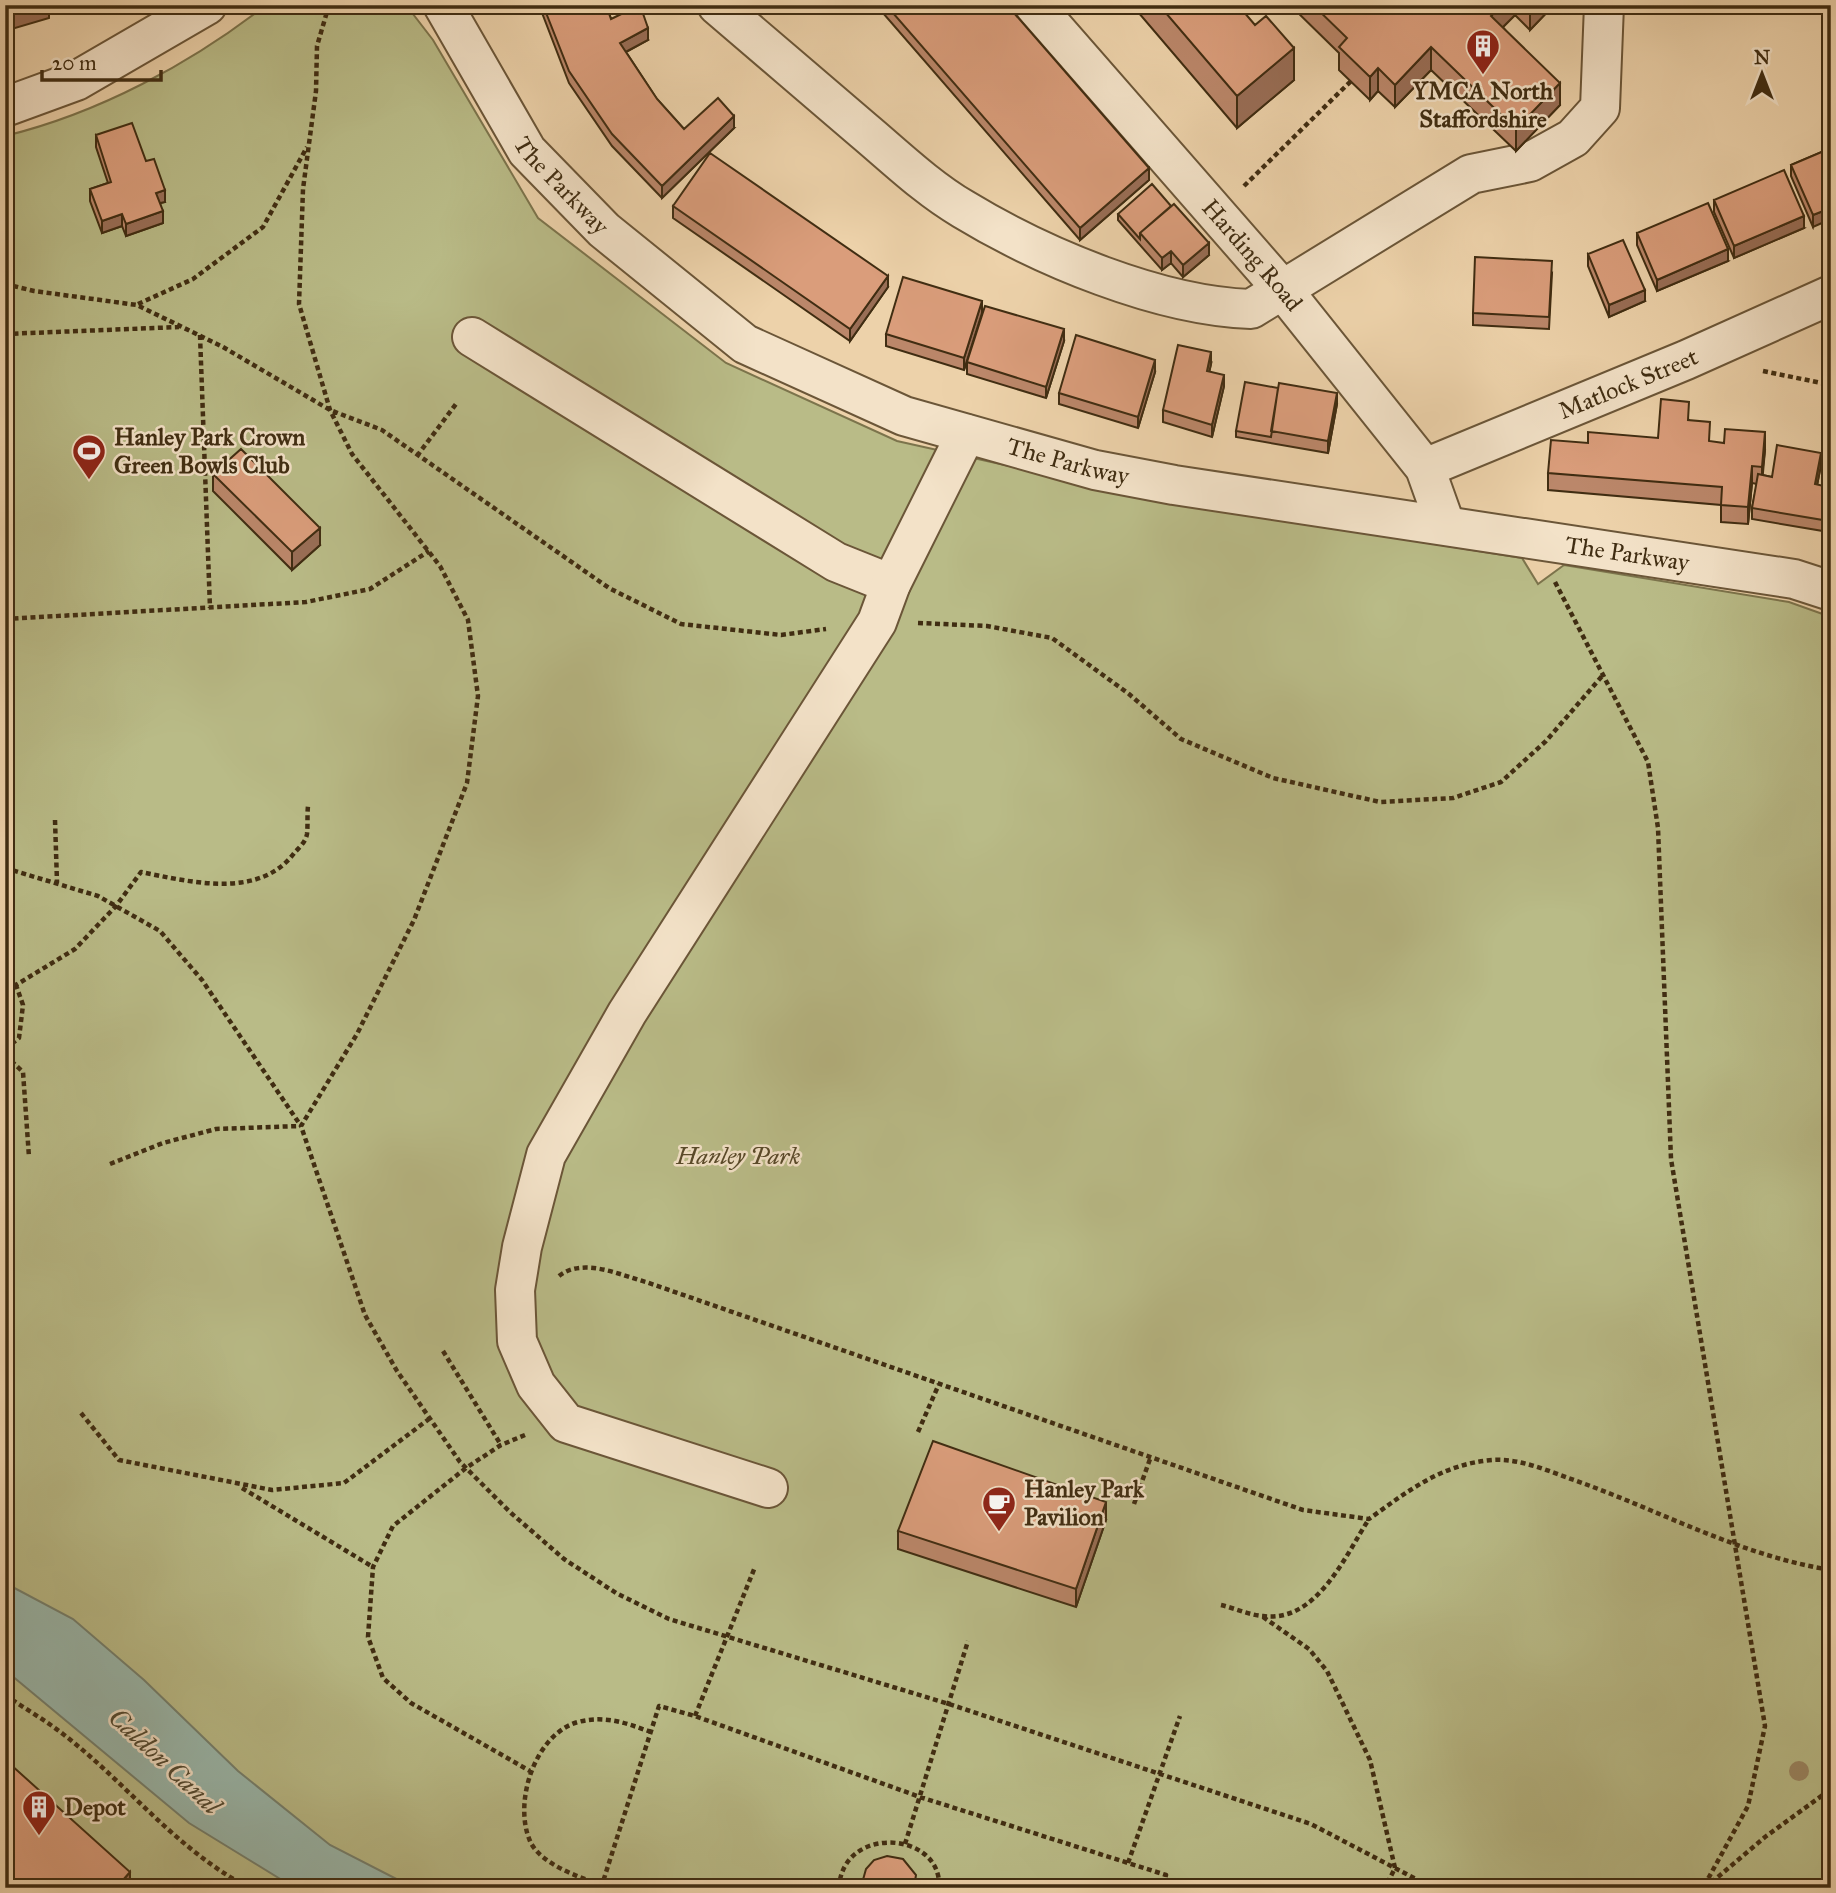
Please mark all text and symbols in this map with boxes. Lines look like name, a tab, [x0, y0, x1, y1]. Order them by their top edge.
building icon: YMCA North Staffordshire	[1464, 27, 1502, 76]
scale bar	[42, 38, 161, 82]
north arrow	[1728, 38, 1798, 108]
text: N	[1754, 46, 1770, 69]
text: 20 m	[52, 50, 97, 76]
place label: YMCA North Staffordshire	[1412, 76, 1554, 134]
street label: The Parkway	[507, 131, 616, 242]
street label: Harding Road	[1195, 193, 1309, 317]
street label: Matlock Street	[1554, 341, 1703, 426]
place label: Hanley Park Crown Green Bowls Club	[114, 422, 305, 480]
street label: The Parkway	[1004, 431, 1132, 491]
sports icon: Hanley Park Crown Green Bowls Club	[70, 432, 108, 481]
street label: The Parkway	[1563, 530, 1692, 578]
park label: Hanley Park	[675, 1141, 800, 1171]
place label: Hanley Park Pavilion	[1024, 1474, 1145, 1532]
cafe icon: Hanley Park Pavilion	[980, 1484, 1018, 1533]
water label: Caldon Canal	[102, 1701, 229, 1822]
building icon: Depot	[20, 1788, 58, 1837]
place label: Depot	[64, 1792, 126, 1822]

